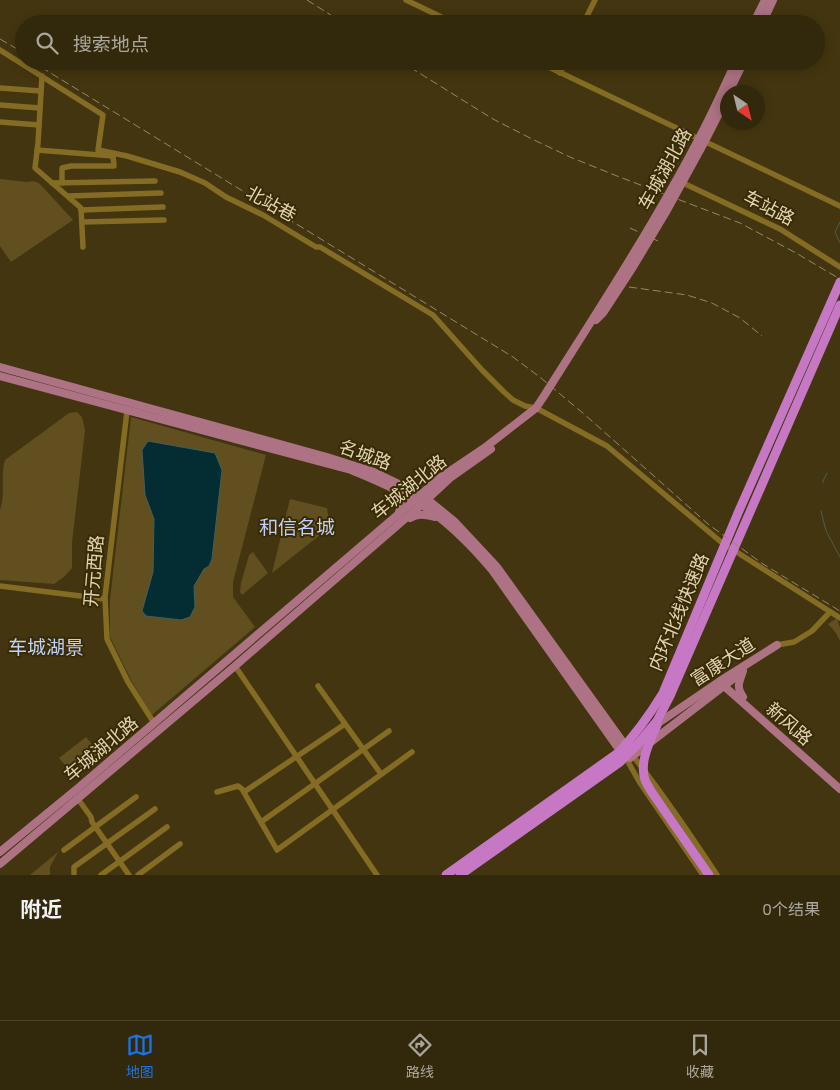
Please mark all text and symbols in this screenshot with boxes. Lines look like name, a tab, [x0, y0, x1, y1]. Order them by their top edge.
search box	[15, 15, 825, 70]
icon: search	[33, 29, 61, 57]
text: 搜索地点	[73, 32, 149, 55]
north arrow	[720, 85, 765, 130]
street label: 车城湖北路	[633, 124, 696, 213]
street label: 北站巷	[243, 180, 300, 226]
street label: 车站路	[740, 185, 799, 229]
street label: 名城路	[336, 434, 394, 474]
street label: 车城湖北路	[366, 449, 450, 523]
district label: 和信名城	[259, 515, 335, 538]
street label: 开元西路	[79, 534, 107, 608]
street label: 内环北线快速路	[643, 549, 713, 674]
street label: 富康大道	[686, 632, 759, 690]
district label: 车城湖景	[8, 635, 84, 658]
street label: 新风路	[762, 697, 817, 749]
street label: 车城湖北路	[59, 711, 142, 786]
text: 附近	[20, 896, 62, 921]
text: 0个结果	[762, 899, 820, 918]
tab: 地图	[126, 1031, 154, 1081]
tab: 路线	[406, 1031, 434, 1081]
tab: 收藏	[686, 1031, 714, 1081]

